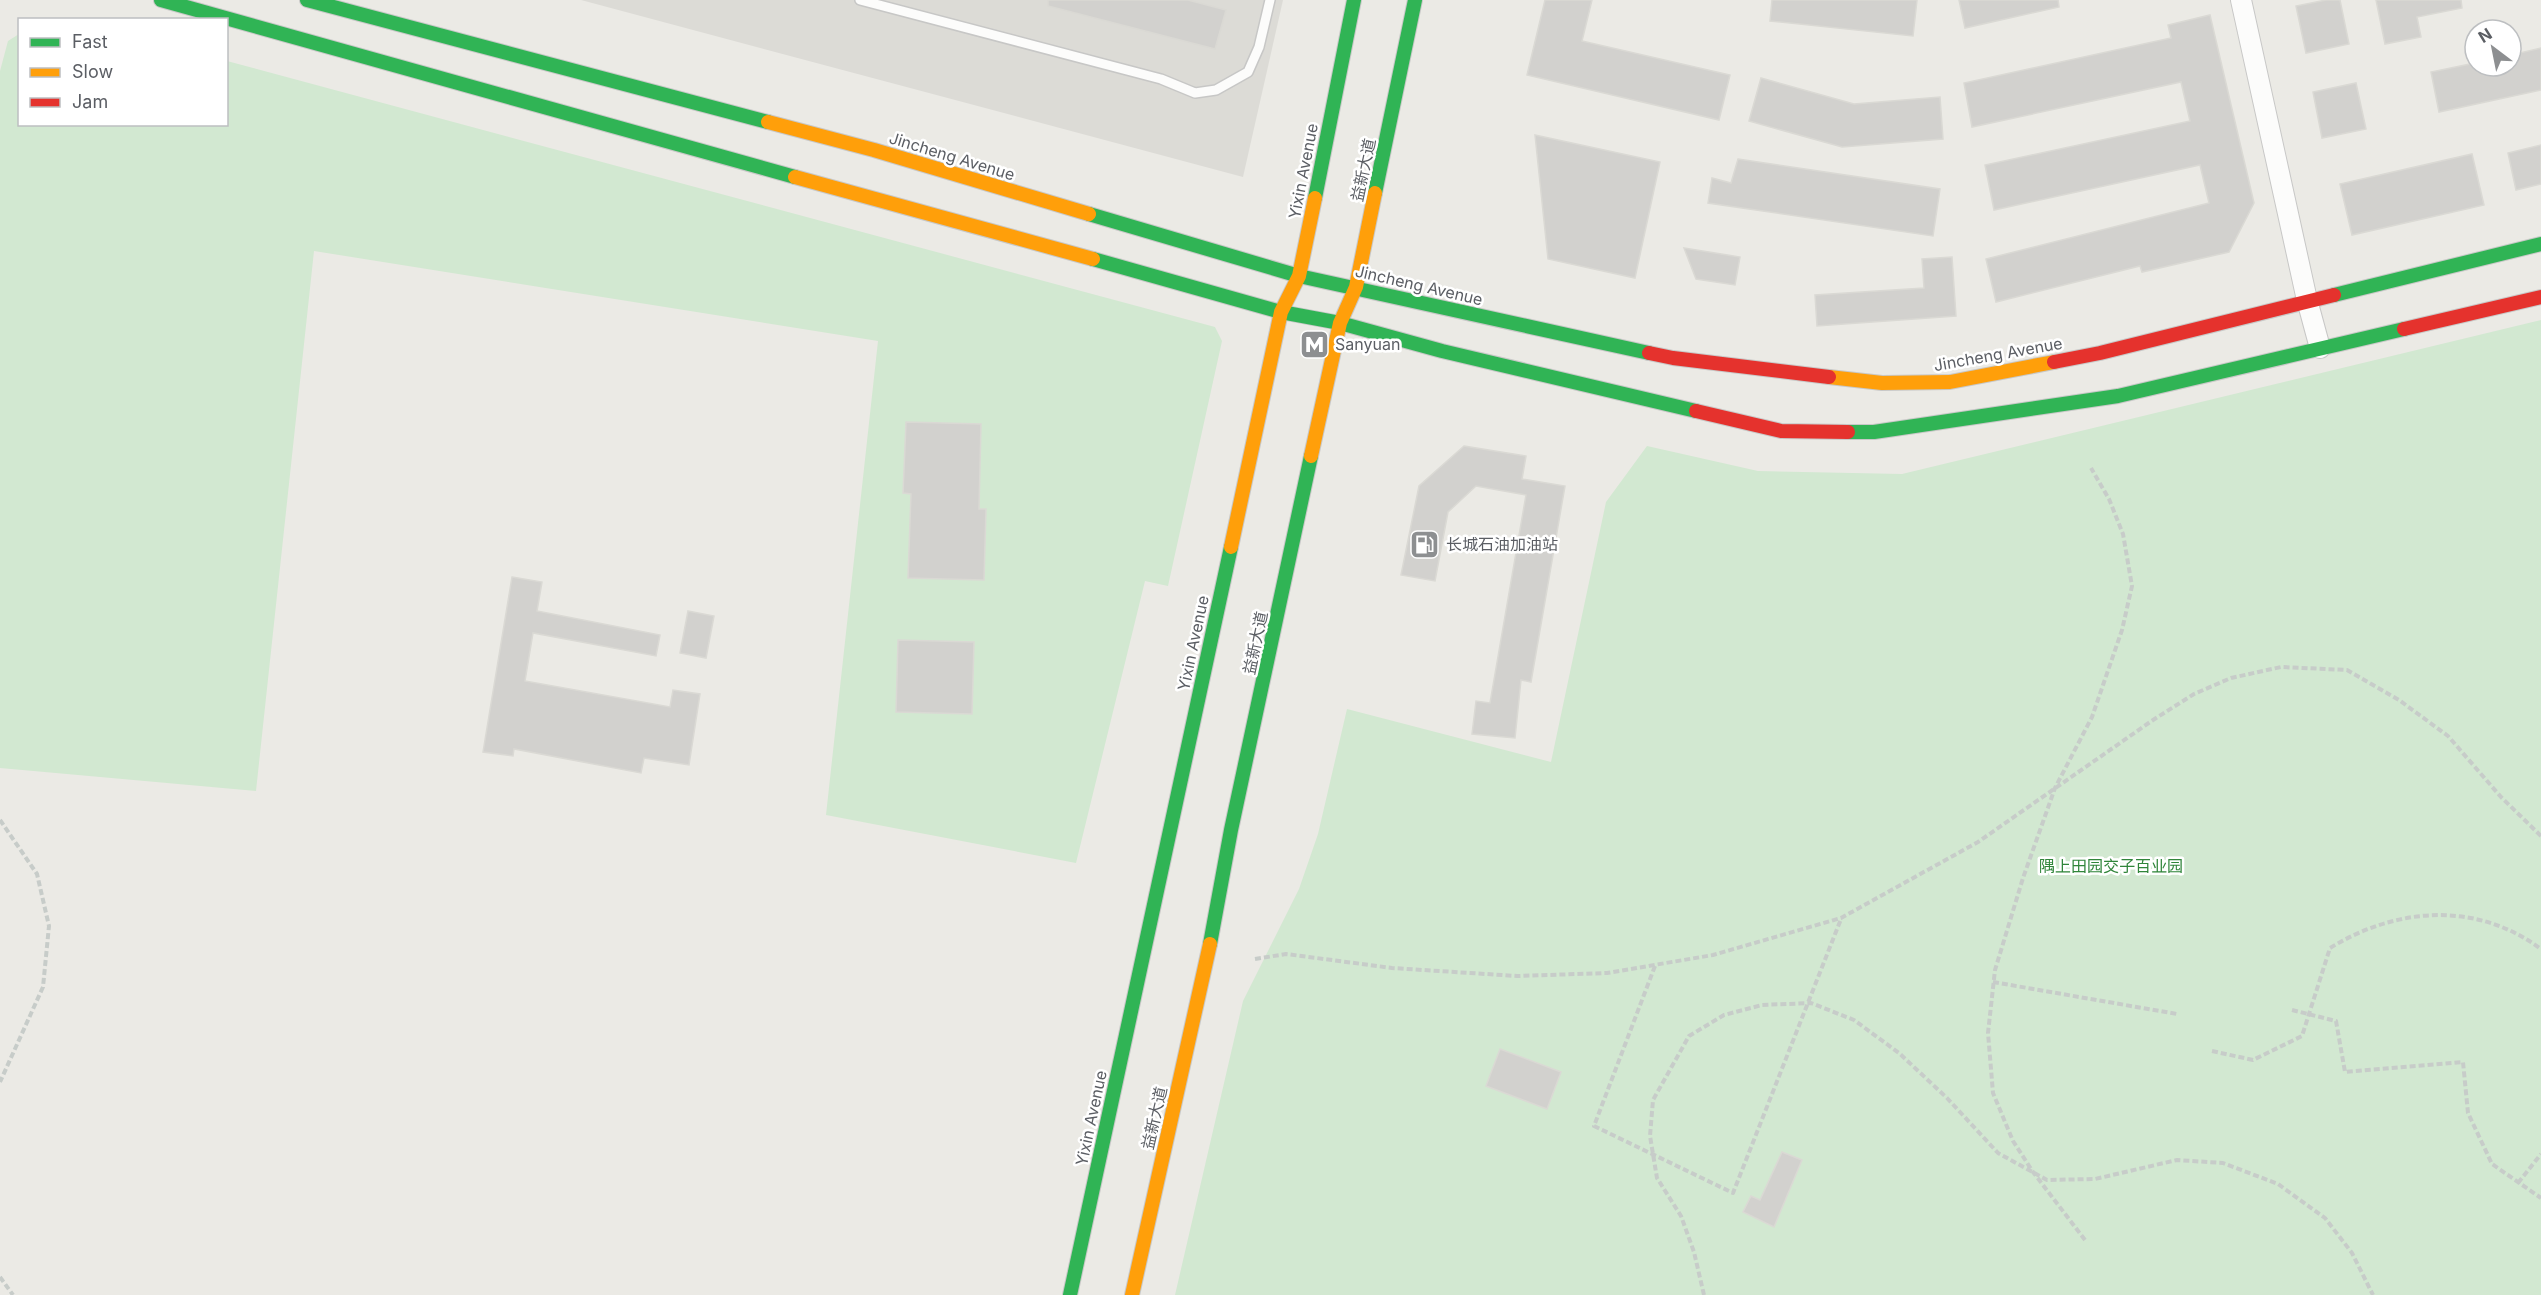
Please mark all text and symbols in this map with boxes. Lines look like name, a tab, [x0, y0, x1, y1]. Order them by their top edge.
legend	[18, 18, 228, 126]
north arrow	[2463, 18, 2523, 78]
text: N	[2475, 24, 2496, 47]
text: Fast	[72, 31, 108, 52]
text: Slow	[72, 61, 113, 82]
text: Jam	[72, 91, 108, 112]
street label: Yixin Avenue	[1284, 121, 1322, 221]
street label: Jincheng Avenue	[887, 127, 1017, 185]
street label: 益新大道	[1347, 137, 1379, 203]
street label: Jincheng Avenue	[1353, 261, 1485, 309]
metro station icon: Sanyuan	[1298, 328, 1330, 360]
street label: Jincheng Avenue	[1932, 333, 2064, 375]
place label: Sanyuan	[1335, 334, 1400, 354]
fuel station icon: 长城石油加油站	[1409, 528, 1441, 560]
place label: 长城石油加油站	[1446, 534, 1558, 554]
street label: Yixin Avenue	[1173, 593, 1213, 693]
street label: 益新大道	[1239, 610, 1271, 676]
park label: 隅上田园交子百业园	[2039, 856, 2183, 876]
street label: Yixin Avenue	[1071, 1068, 1111, 1168]
street label: 益新大道	[1137, 1085, 1171, 1151]

